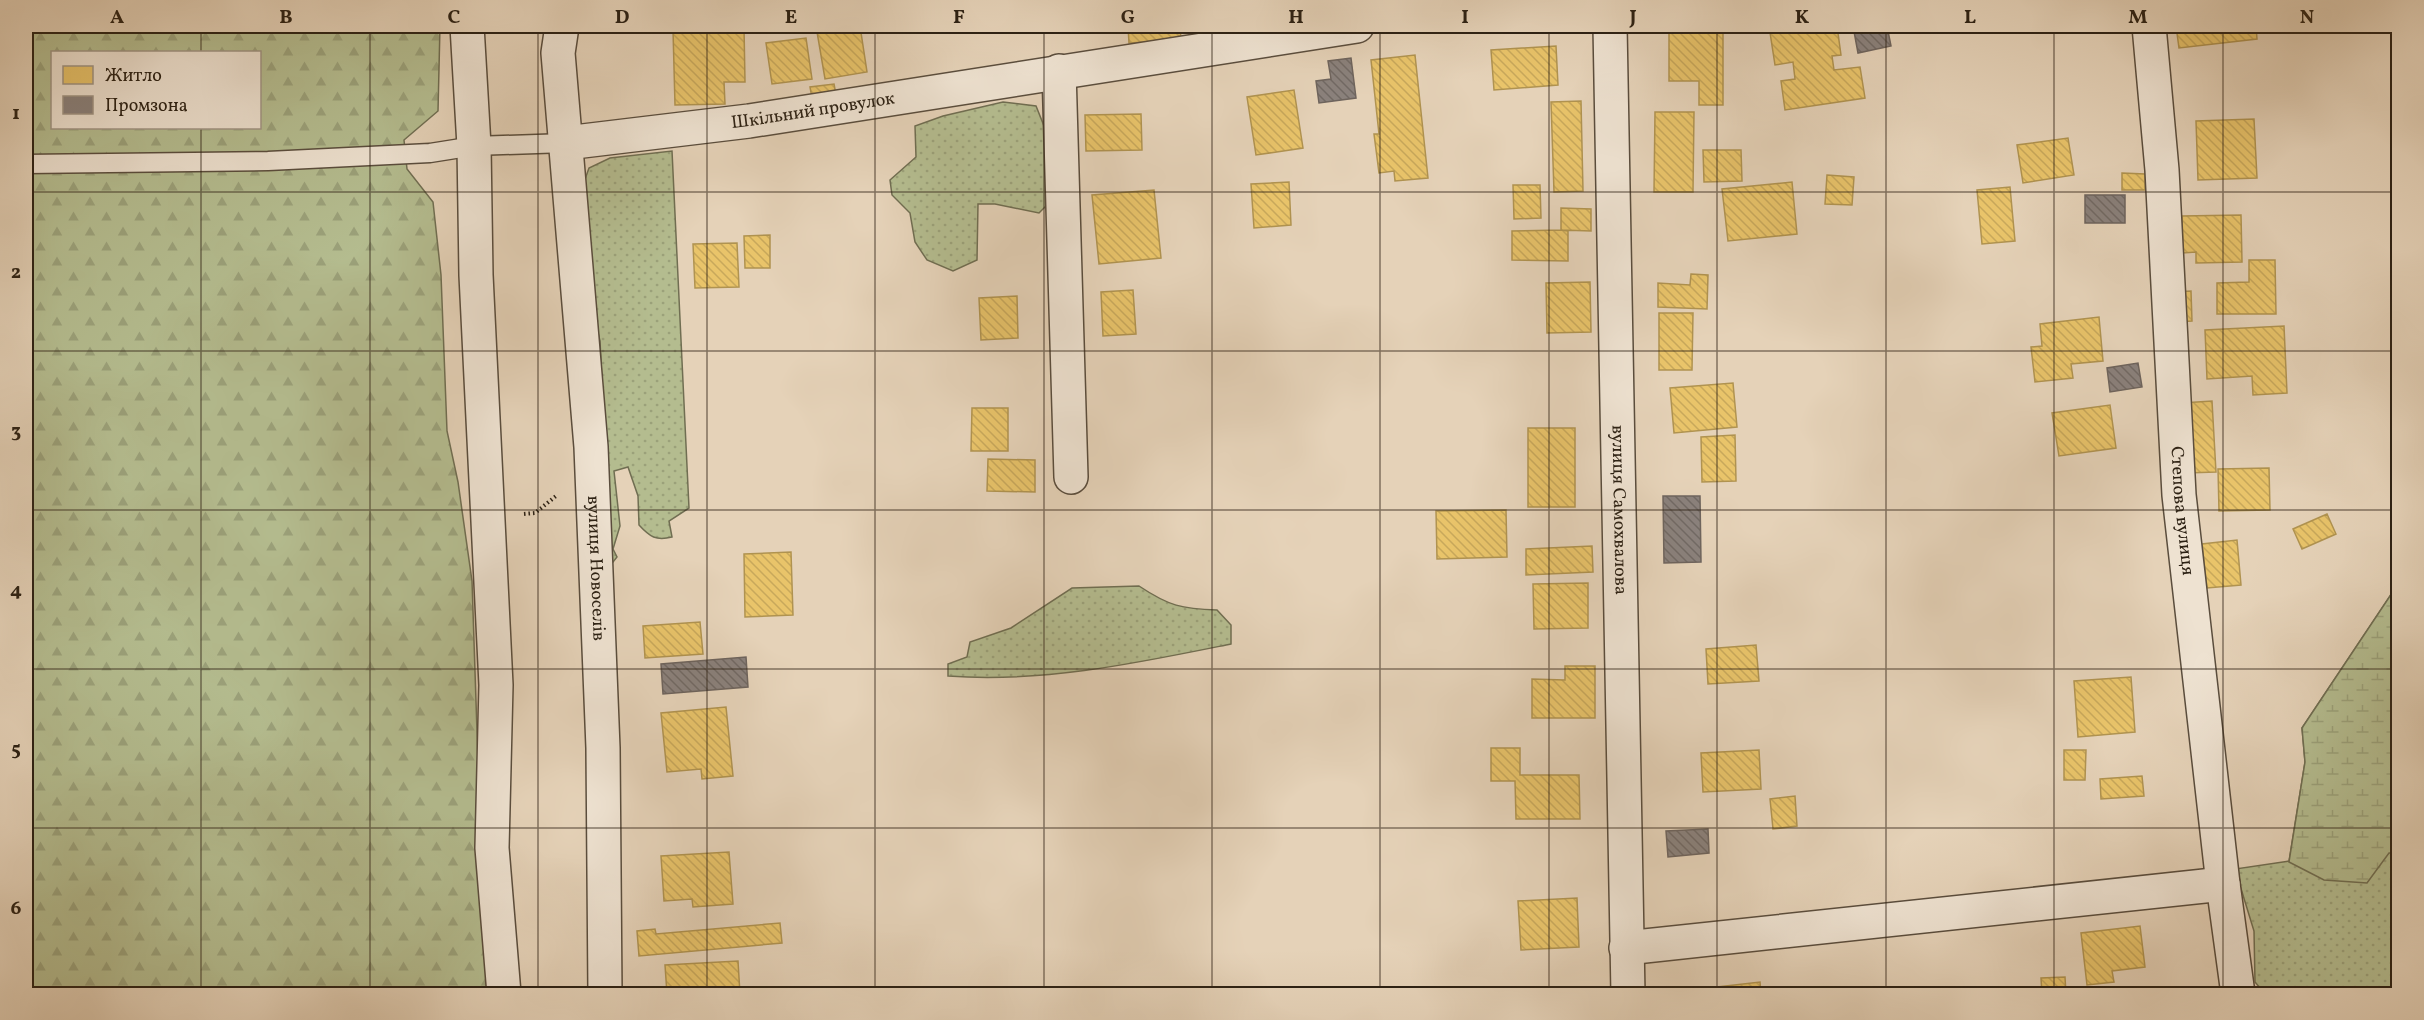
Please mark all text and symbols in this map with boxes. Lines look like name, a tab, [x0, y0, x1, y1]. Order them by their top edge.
text: A	[110, 4, 124, 32]
text: B	[279, 4, 293, 32]
text: C	[448, 4, 461, 32]
text: D	[615, 4, 629, 32]
text: E	[785, 4, 797, 32]
text: F	[953, 4, 965, 32]
text: G	[1121, 4, 1135, 32]
text: H	[1288, 4, 1304, 32]
text: I	[1461, 4, 1469, 32]
text: J	[1628, 4, 1637, 32]
text: K	[1795, 4, 1810, 32]
text: L	[1964, 4, 1976, 32]
text: M	[2128, 4, 2148, 32]
text: N	[2300, 4, 2314, 32]
legend	[51, 51, 261, 129]
text: Житло	[105, 64, 162, 89]
street label: Шкільний провулок	[730, 86, 897, 136]
text: Промзона	[105, 94, 188, 119]
text: 1	[12, 100, 20, 128]
text: 2	[11, 259, 21, 287]
text: 3	[11, 418, 21, 446]
street label: вулиця Самохвалова	[1605, 425, 1633, 595]
street label: Степова вулиця	[2164, 446, 2200, 577]
street label: вулиця Новоселів	[580, 495, 611, 641]
text: 4	[10, 577, 22, 605]
text: 5	[11, 736, 21, 764]
text: 6	[11, 895, 22, 923]

